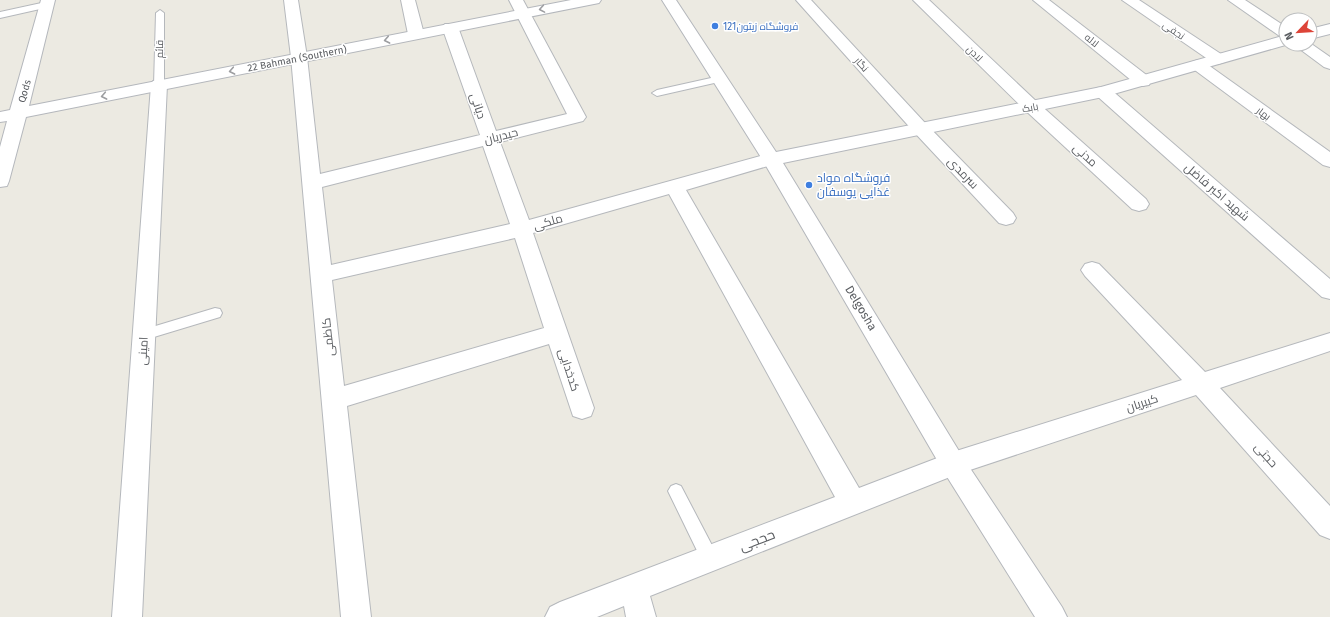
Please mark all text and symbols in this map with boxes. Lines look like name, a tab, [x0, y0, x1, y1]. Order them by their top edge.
one-way arrow	[539, 5, 545, 13]
north arrow	[1278, 12, 1318, 52]
street label: نجفی	[1160, 19, 1187, 42]
marker: فروشگاه زیتون121	[710, 21, 720, 31]
place label: فروشگاه زیتون121	[723, 21, 798, 33]
text: N	[1282, 30, 1297, 42]
street label: لاله	[1082, 31, 1101, 50]
one-way arrow	[384, 35, 390, 44]
street label: قائم	[154, 40, 167, 58]
street label: 22 Bahman (Southern)	[246, 43, 348, 74]
street label: لادن	[964, 43, 985, 64]
street label: نگار	[851, 54, 871, 74]
one-way arrow	[229, 66, 235, 74]
street label: Qods	[16, 78, 34, 104]
one-way arrow	[101, 91, 108, 100]
street label: دیانی	[467, 91, 489, 121]
street label: بابک	[1021, 101, 1039, 115]
street label: بهار	[1253, 104, 1273, 123]
street label: حیدریان	[483, 125, 519, 147]
street label: مدنی	[1070, 140, 1100, 170]
street label: سرمدی	[945, 154, 981, 192]
street label: شهید اکبر فاضل	[1182, 160, 1252, 224]
place label: فروشگاه مواد غذایی یوسفان	[817, 171, 890, 199]
marker: فروشگاه مواد غذایی یوسفان	[804, 180, 814, 190]
street label: ملکی	[532, 211, 564, 233]
street label: Delgosha	[842, 283, 880, 333]
street label: کاظمی	[319, 317, 337, 357]
street label: امینی	[135, 336, 151, 366]
street label: کدخدایی	[556, 347, 582, 393]
street label: کبیریان	[1124, 391, 1160, 415]
street label: حجتی	[1251, 440, 1281, 470]
street label: حججی	[737, 526, 778, 555]

